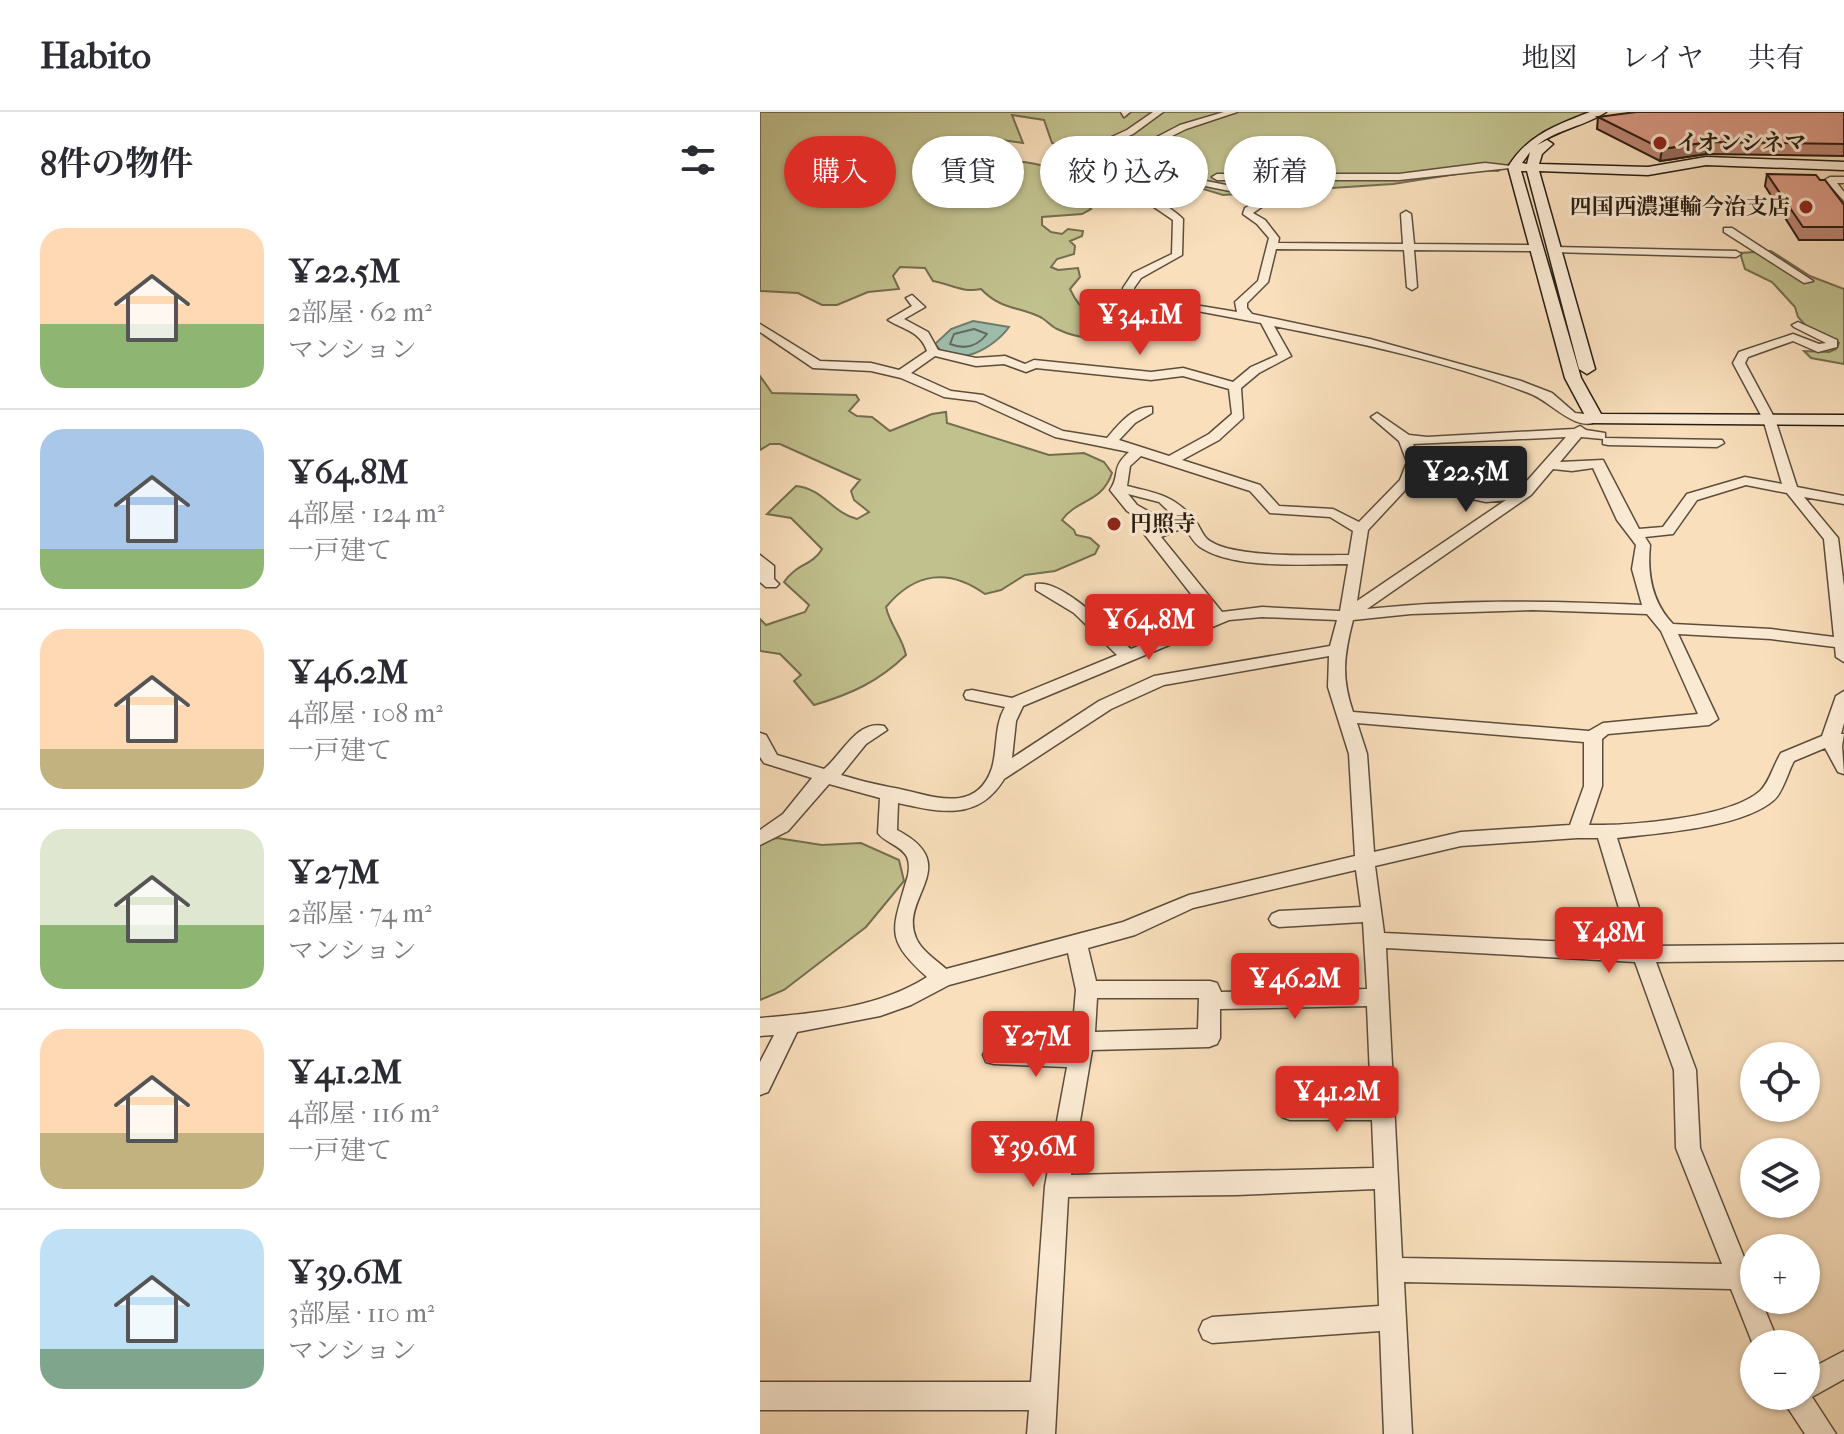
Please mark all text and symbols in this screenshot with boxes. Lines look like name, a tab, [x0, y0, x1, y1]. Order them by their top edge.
text: Habito	[40, 33, 151, 78]
text: 地図	[1521, 41, 1577, 74]
text: レイヤ	[1621, 41, 1704, 74]
text: 共有	[1748, 41, 1804, 74]
place label: イオンシネマ	[1676, 130, 1806, 156]
marker: イオンシネマ	[1651, 134, 1669, 152]
chip: 購入	[784, 136, 896, 208]
chip: 賃貸	[912, 136, 1024, 208]
chip: 絞り込み	[1040, 136, 1208, 208]
chip: 新着	[1224, 136, 1336, 208]
icon: filters	[676, 138, 720, 182]
text: 8件の物件	[40, 144, 193, 184]
place label: 四国西濃運輸今治支店	[1570, 194, 1790, 220]
marker: 四国西濃運輸今治支店	[1797, 198, 1815, 216]
text: ¥22.5M	[288, 251, 400, 291]
icon: home	[104, 260, 200, 356]
pin: ¥34.1M	[1075, 289, 1205, 357]
text: 2部屋 · 62 m²	[288, 297, 432, 328]
text: ¥34.1M	[1098, 299, 1182, 330]
text: マンション	[288, 334, 417, 365]
pin: ¥22.5M	[1401, 446, 1531, 514]
text: ¥64.8M	[288, 452, 408, 492]
text: ¥22.5M	[1423, 456, 1509, 487]
icon: home	[104, 461, 200, 557]
text: 4部屋 · 124 m²	[288, 498, 444, 529]
place label: 円照寺	[1130, 511, 1196, 537]
marker: 円照寺	[1105, 515, 1123, 533]
text: 一戸建て	[288, 535, 392, 566]
pin: ¥64.8M	[1084, 594, 1214, 662]
text: ¥64.8M	[1103, 604, 1195, 635]
text: ¥46.2M	[288, 652, 408, 692]
icon: home	[104, 661, 200, 757]
text: 4部屋 · 108 m²	[288, 698, 443, 729]
text: 一戸建て	[288, 735, 392, 766]
text: ¥27M	[288, 852, 379, 892]
icon: home	[104, 861, 200, 957]
text: 2部屋 · 74 m²	[288, 898, 431, 929]
pin: ¥48M	[1562, 907, 1656, 975]
text: ¥48M	[1573, 917, 1645, 948]
text: マンション	[288, 935, 417, 966]
pin: ¥46.2M	[1230, 953, 1360, 1021]
text: ¥46.2M	[1249, 963, 1341, 994]
pin: ¥27M	[989, 1011, 1083, 1079]
text: ¥27M	[1001, 1021, 1071, 1052]
map controls	[1740, 1042, 1820, 1410]
button: locate	[1740, 1042, 1820, 1122]
text: ¥41.2M	[288, 1052, 402, 1092]
icon: home	[104, 1061, 200, 1157]
pin: ¥41.2M	[1272, 1066, 1402, 1134]
text: ¥41.2M	[1293, 1076, 1381, 1107]
text: 4部屋 · 116 m²	[288, 1098, 439, 1129]
pin: ¥39.6M	[968, 1121, 1098, 1189]
text: ¥39.6M	[989, 1131, 1077, 1162]
text: 一戸建て	[288, 1135, 392, 1166]
button: layers	[1740, 1138, 1820, 1218]
button: +	[1740, 1234, 1820, 1314]
text: ¥39.6M	[288, 1252, 402, 1292]
icon: home	[104, 1261, 200, 1357]
text: 3部屋 · 110 m²	[288, 1298, 434, 1329]
button: −	[1740, 1330, 1820, 1410]
text: マンション	[288, 1335, 417, 1366]

